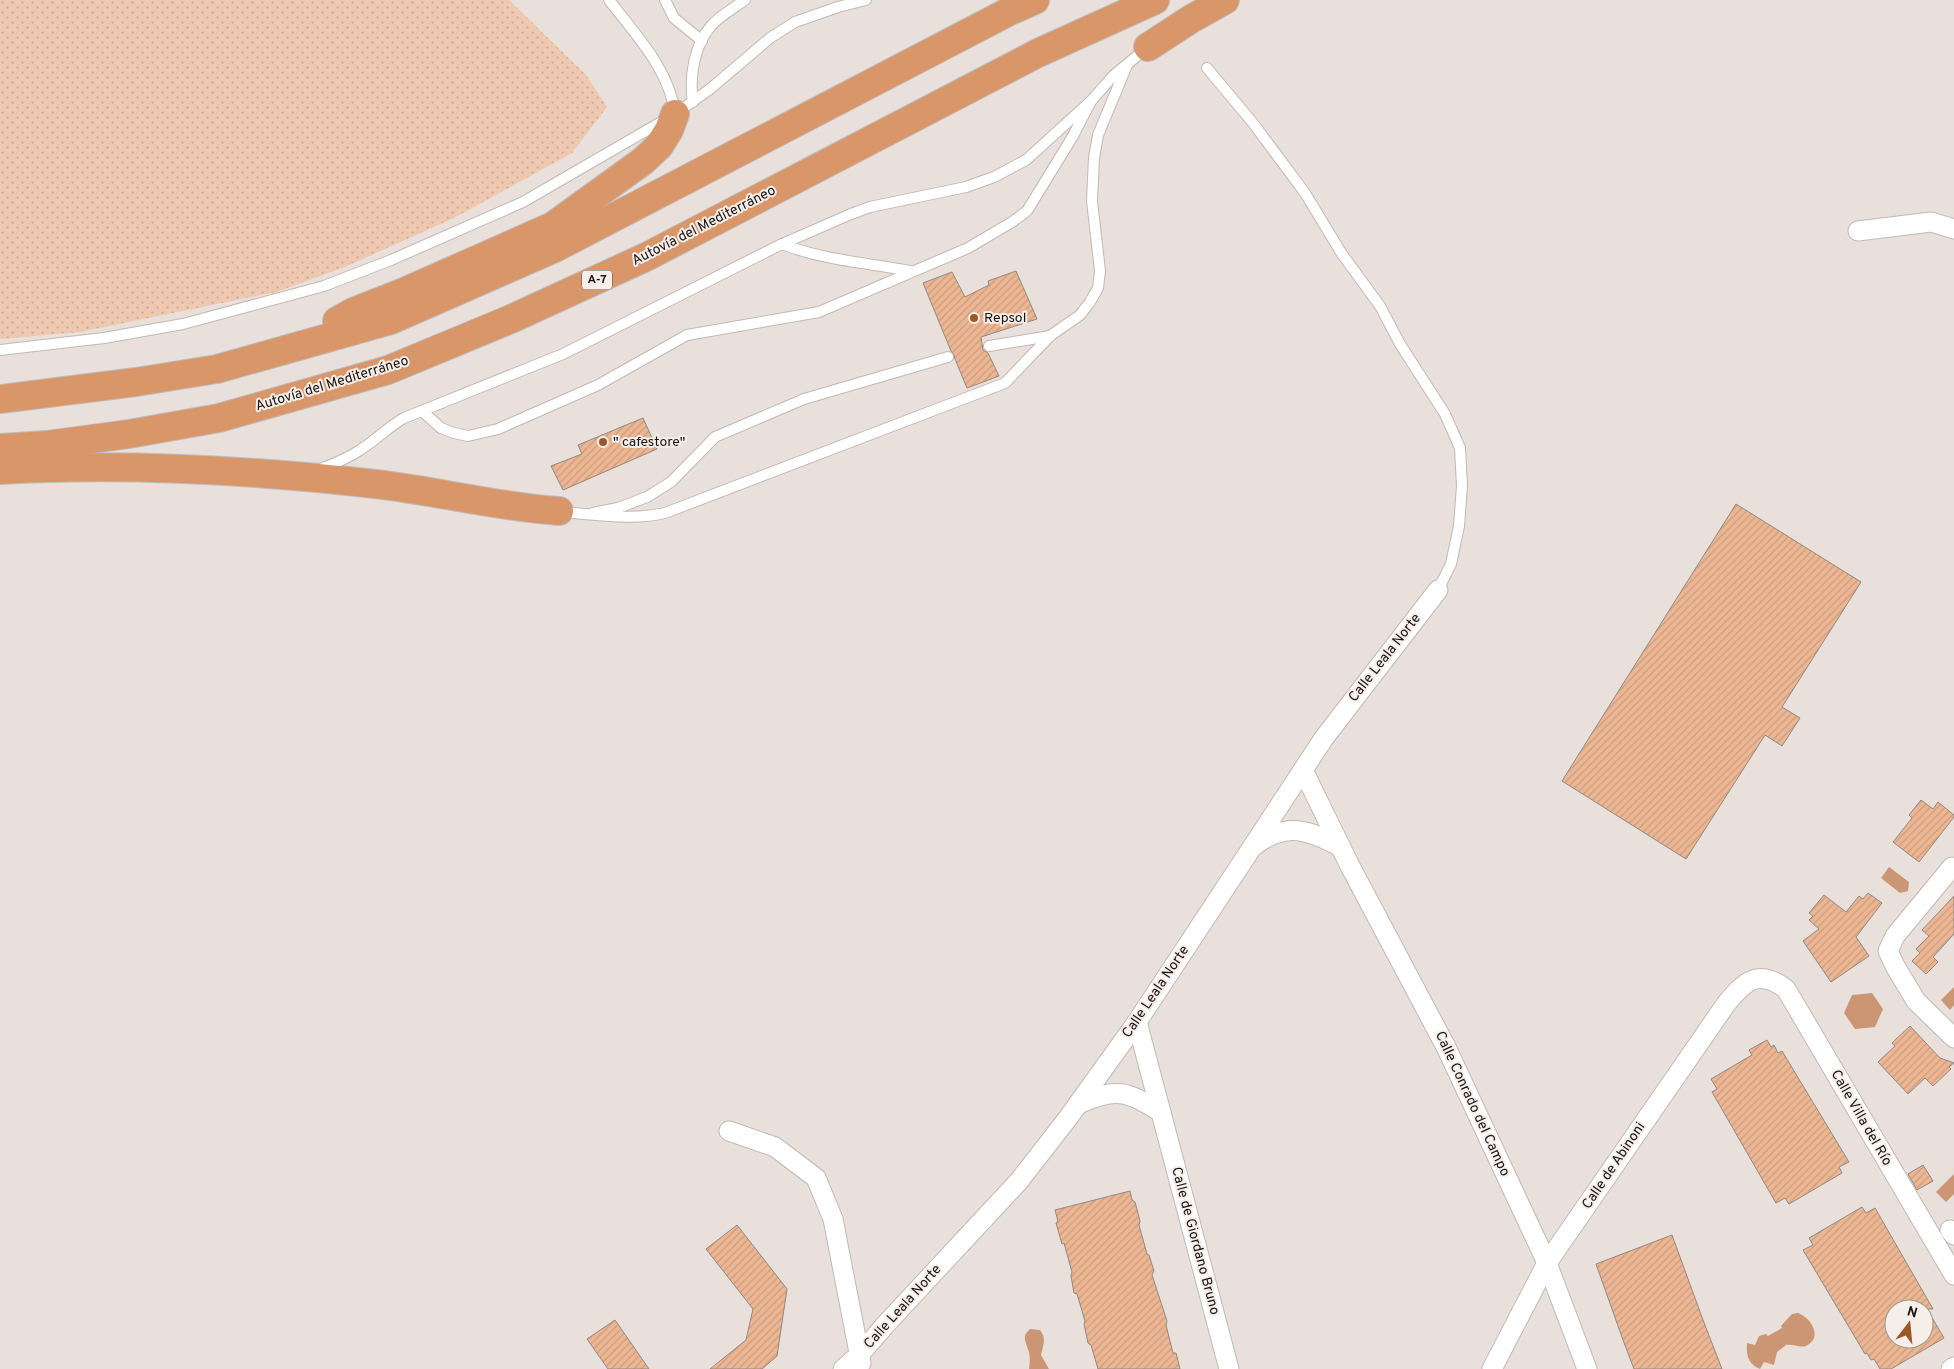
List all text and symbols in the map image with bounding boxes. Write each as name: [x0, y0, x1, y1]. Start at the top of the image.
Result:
street label: Autovía del Mediterráneo: [629, 182, 779, 270]
road number: A-7: [582, 270, 612, 290]
place label: Repsol: [984, 310, 1026, 327]
marker: Repsol: [968, 312, 980, 324]
street label: Autovía del Mediterráneo: [253, 353, 411, 415]
place label: " cafestore": [613, 434, 685, 451]
marker: " cafestore": [597, 436, 609, 448]
street label: Calle Leala Norte: [1345, 610, 1425, 706]
street label: Calle Leala Norte: [1119, 943, 1193, 1041]
street label: Calle Conrado del Campo: [1431, 1029, 1513, 1179]
street label: Calle Villa del Río: [1827, 1067, 1895, 1169]
street label: Calle de Abinoni: [1579, 1119, 1649, 1213]
street label: Calle de Giordano Bruno: [1167, 1165, 1223, 1317]
street label: Calle Leala Norte: [861, 1261, 945, 1353]
north arrow: [1884, 1299, 1934, 1349]
text: N: [1905, 1303, 1919, 1323]

